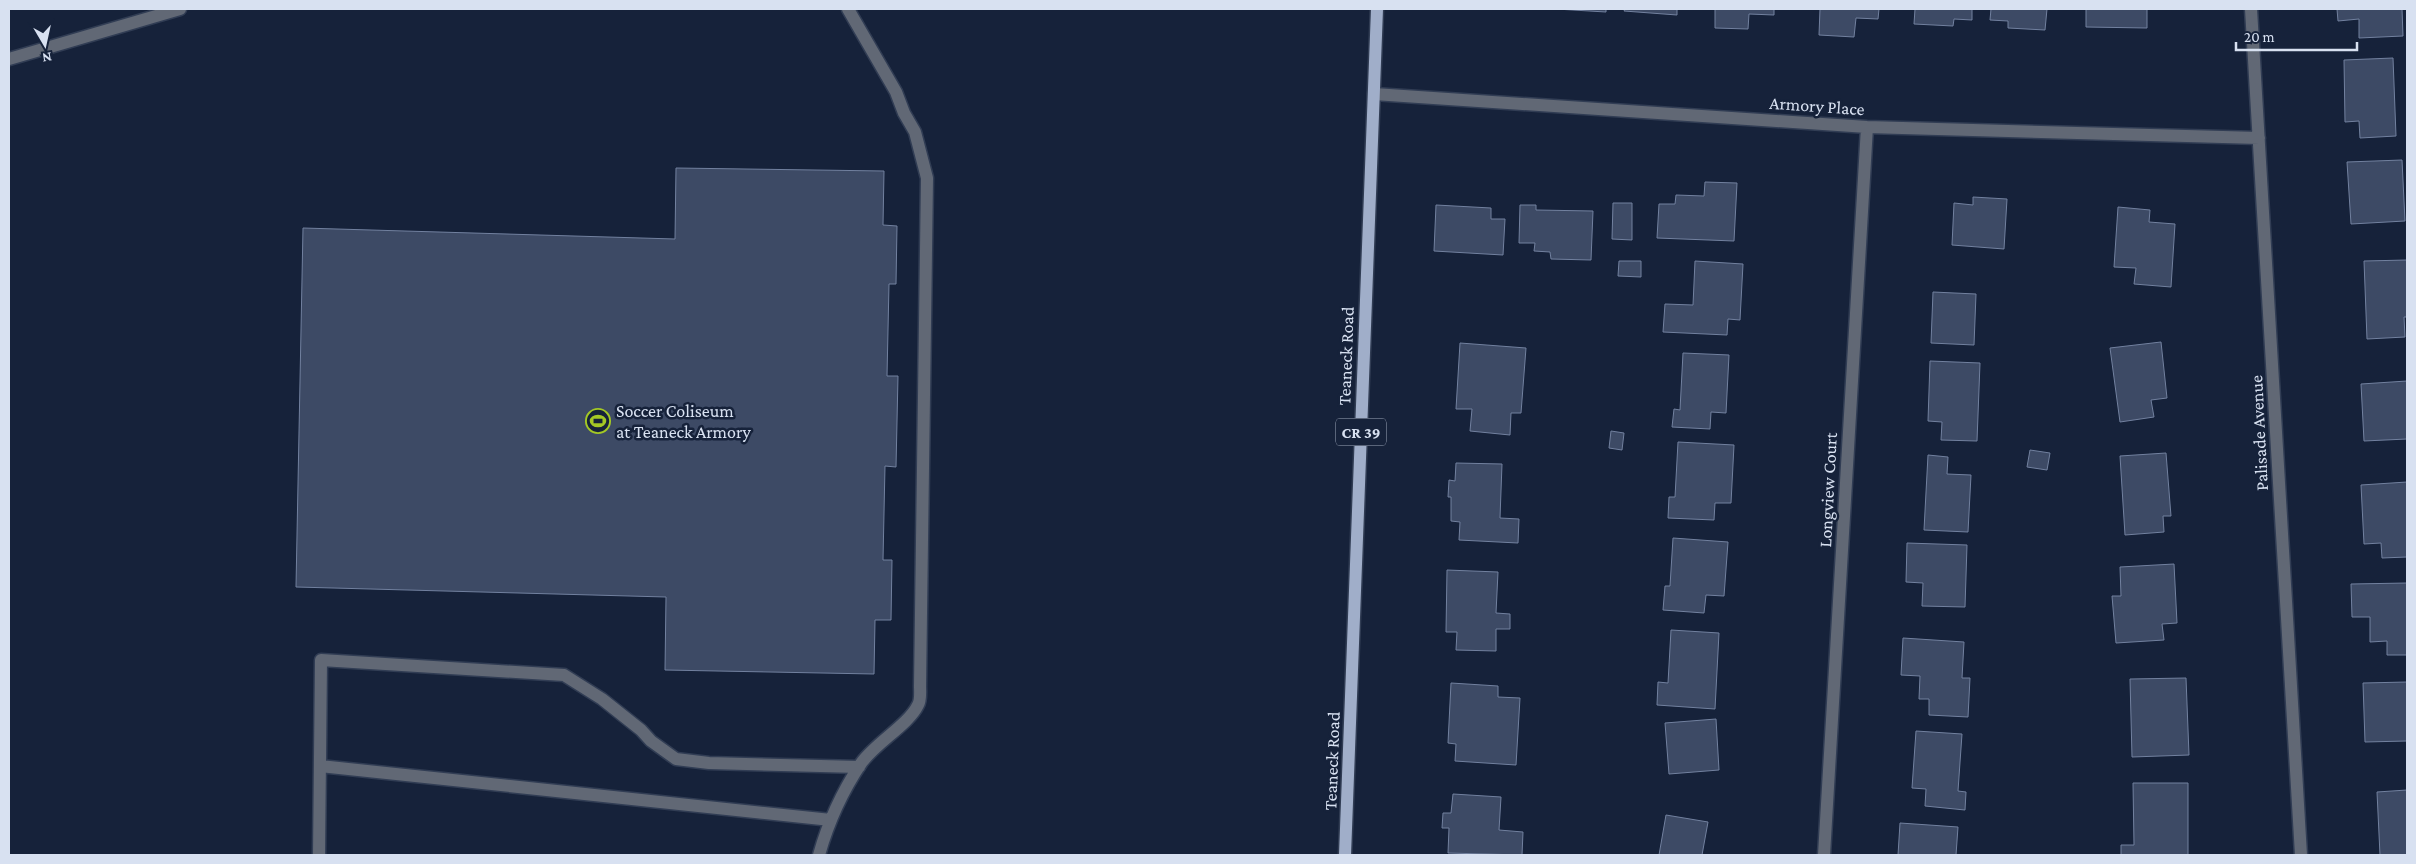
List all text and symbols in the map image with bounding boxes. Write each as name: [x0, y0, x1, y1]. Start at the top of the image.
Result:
north arrow: [20, 20, 70, 70]
scale bar: [2236, 20, 2357, 52]
text: 20 m: [2244, 29, 2275, 45]
text: N: [41, 49, 53, 67]
street label: Armory Place: [1769, 93, 1865, 119]
street label: Teaneck Road: [1334, 306, 1358, 406]
street label: Palisade Avenue: [2246, 375, 2272, 491]
place label: Soccer Coliseum at Teaneck Armory: [616, 401, 751, 442]
sports icon: Soccer Coliseum at Teaneck Armory: [585, 408, 611, 434]
road number: CR 39: [1336, 418, 1386, 446]
street label: Longview Court: [1815, 431, 1841, 548]
street label: Teaneck Road: [1320, 711, 1344, 811]

